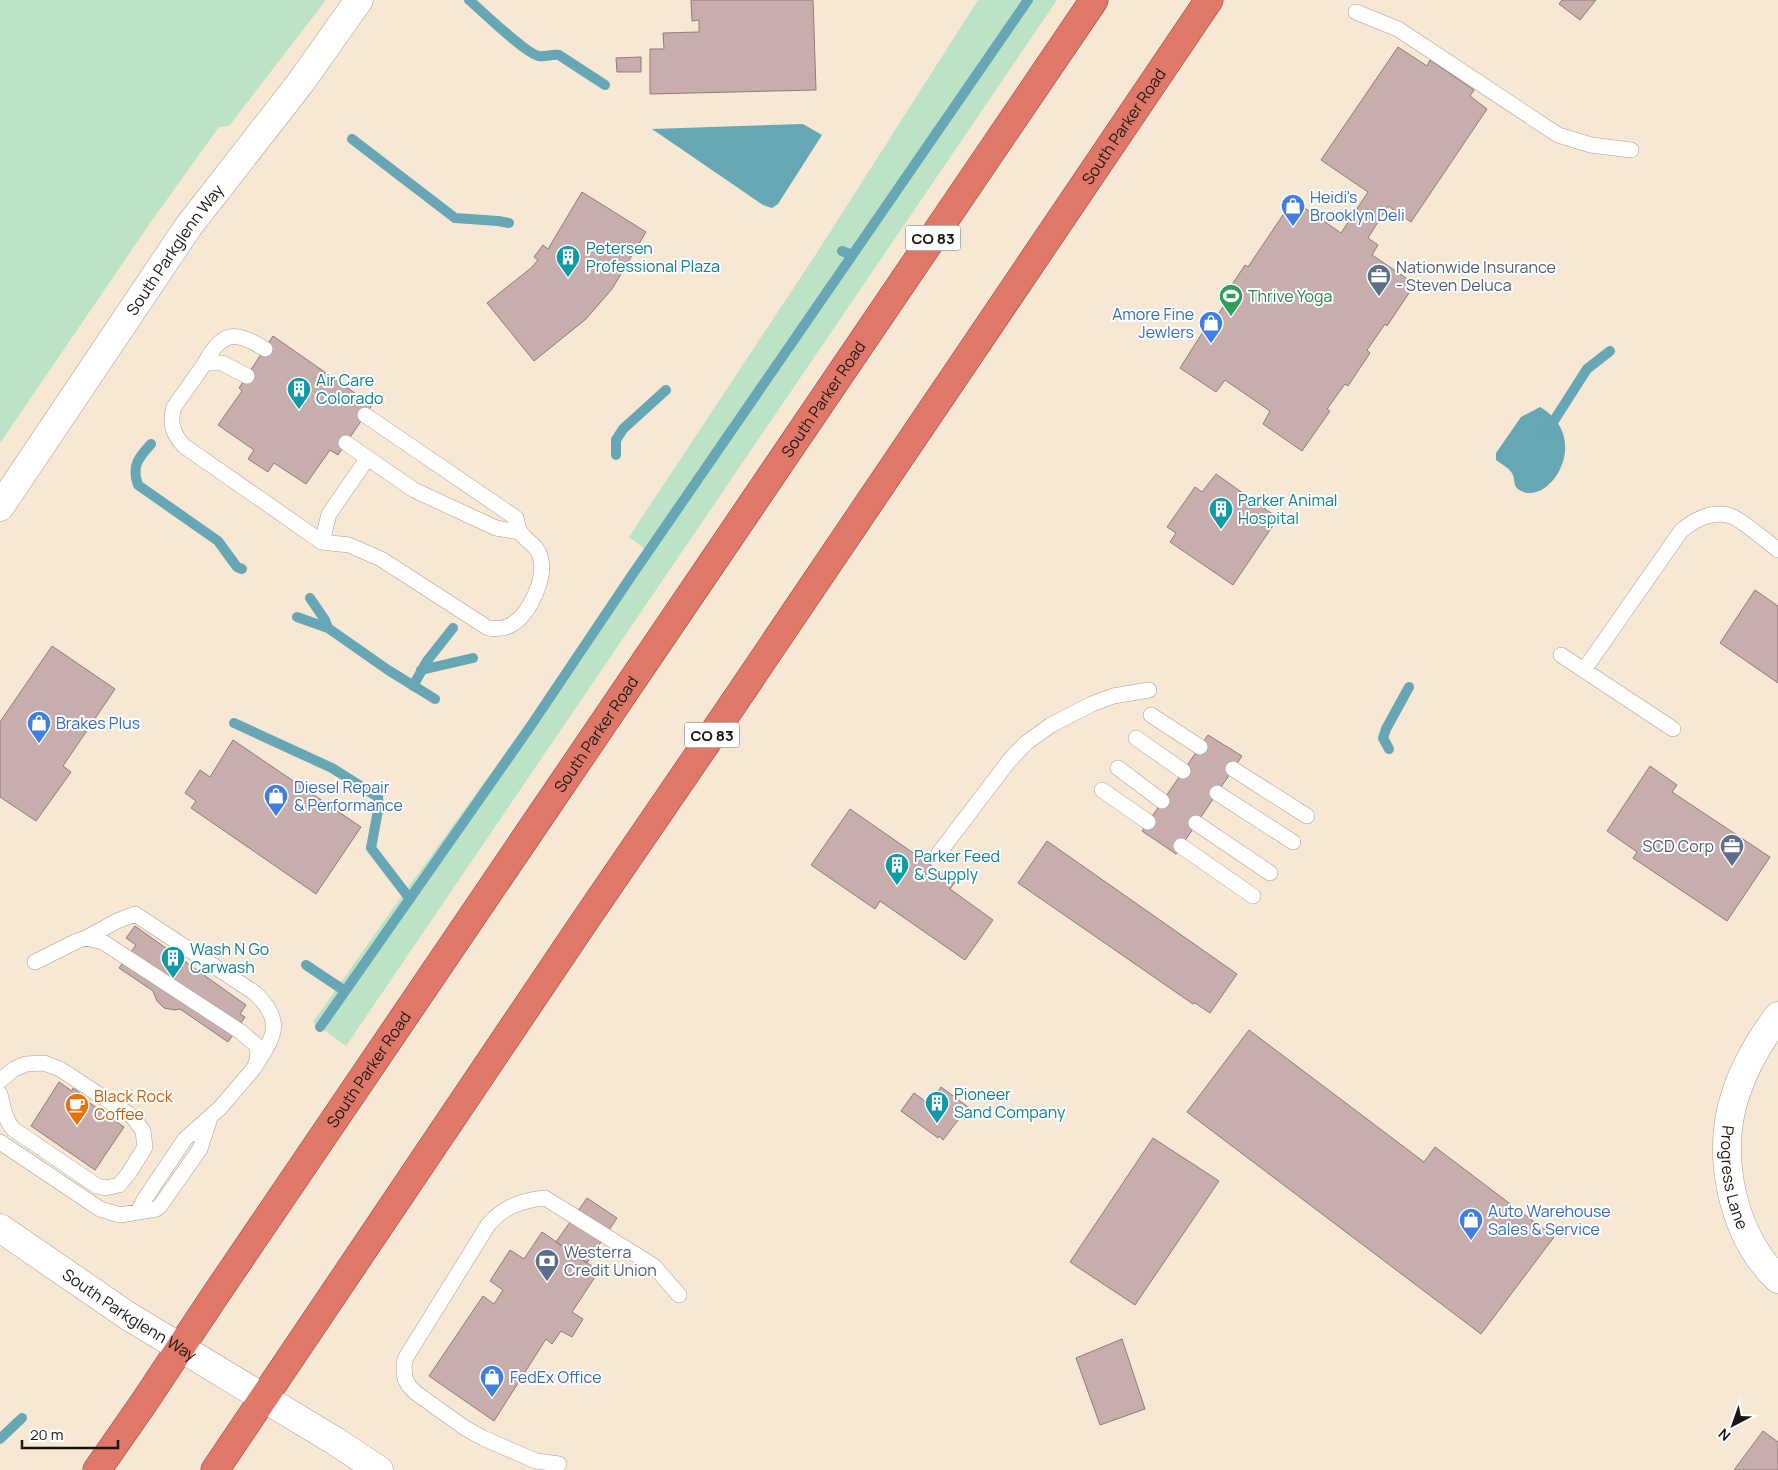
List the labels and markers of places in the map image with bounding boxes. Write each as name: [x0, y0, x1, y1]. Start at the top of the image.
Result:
place label: Heidi's Brooklyn Deli: [1310, 186, 1405, 226]
shop icon: Heidi's Brooklyn Deli: [1280, 193, 1306, 227]
place label: Petersen Professional Plaza: [586, 237, 720, 277]
building icon: Petersen Professional Plaza: [555, 244, 581, 278]
place label: Nationwide Insurance - Steven Deluca: [1396, 256, 1556, 296]
office icon: Nationwide Insurance - Steven Deluca: [1366, 263, 1392, 297]
sports icon: Thrive Yoga: [1218, 283, 1244, 317]
place label: Thrive Yoga: [1248, 285, 1332, 307]
place label: Amore Fine Jewlers: [1112, 303, 1194, 343]
shop icon: Amore Fine Jewlers: [1198, 310, 1224, 344]
place label: Air Care Colorado: [316, 369, 383, 409]
building icon: Air Care Colorado: [286, 376, 312, 410]
place label: Parker Animal Hospital: [1238, 489, 1338, 529]
building icon: Parker Animal Hospital: [1208, 496, 1234, 530]
shop icon: Brakes Plus: [26, 710, 52, 744]
place label: Brakes Plus: [56, 712, 140, 734]
place label: Diesel Repair & Performance: [294, 776, 403, 816]
shop icon: Diesel Repair & Performance: [263, 783, 289, 817]
office icon: SCD Corp: [1719, 833, 1745, 867]
place label: SCD Corp: [1643, 835, 1714, 857]
place label: Parker Feed & Supply: [914, 845, 1000, 885]
building icon: Parker Feed & Supply: [884, 852, 910, 886]
place label: Wash N Go Carwash: [190, 938, 269, 978]
building icon: Wash N Go Carwash: [160, 945, 186, 979]
place label: Pioneer Sand Company: [954, 1083, 1066, 1123]
place label: Black Rock Coffee: [94, 1085, 174, 1125]
building icon: Pioneer Sand Company: [924, 1090, 950, 1124]
cafe icon: Black Rock Coffee: [64, 1092, 90, 1126]
place label: Auto Warehouse Sales & Service: [1488, 1200, 1611, 1240]
shop icon: Auto Warehouse Sales & Service: [1458, 1207, 1484, 1241]
place label: Westerra Credit Union: [564, 1241, 657, 1281]
bank icon: Westerra Credit Union: [534, 1248, 560, 1282]
shop icon: FedEx Office: [479, 1364, 505, 1398]
place label: FedEx Office: [510, 1366, 602, 1388]

